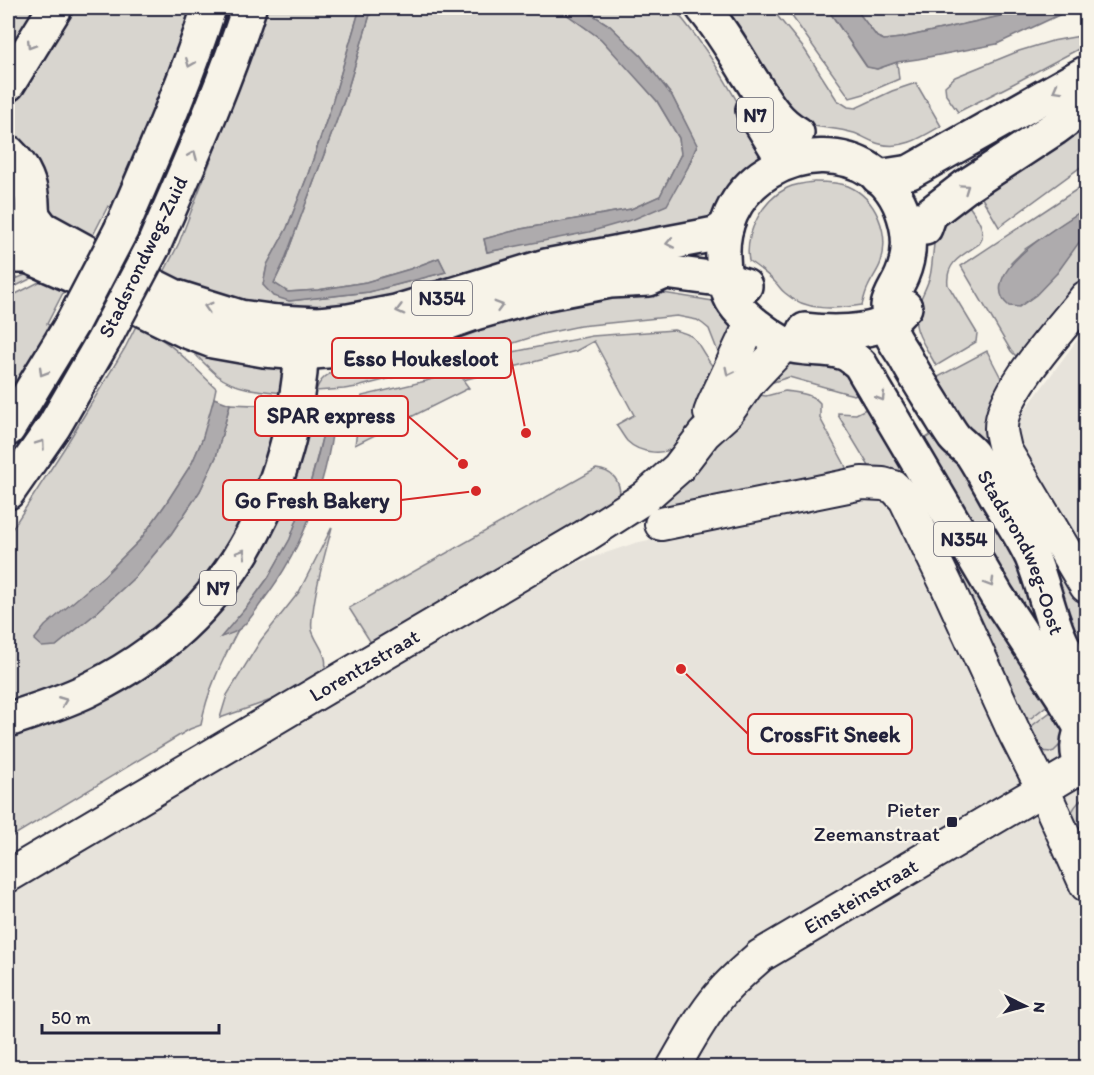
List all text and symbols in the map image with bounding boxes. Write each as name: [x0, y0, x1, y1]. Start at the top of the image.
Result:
one-way arrow: [26, 39, 38, 49]
one-way arrow: [185, 56, 197, 67]
one-way arrow: [1053, 82, 1063, 93]
road number: N7: [737, 98, 773, 132]
one-way arrow: [186, 150, 198, 161]
street label: Stadsrondweg-Zuid: [93, 171, 193, 342]
one-way arrow: [958, 184, 969, 195]
one-way arrow: [665, 236, 675, 249]
road number: N354: [412, 281, 472, 315]
one-way arrow: [493, 301, 504, 313]
one-way arrow: [203, 302, 214, 314]
one-way arrow: [395, 303, 405, 316]
callout: Esso Houkesloot: [332, 338, 511, 378]
text: Esso Houkesloot: [343, 345, 499, 372]
one-way arrow: [39, 366, 50, 376]
one-way arrow: [725, 366, 736, 377]
one-way arrow: [873, 391, 885, 401]
callout: SPAR express: [255, 396, 408, 436]
text: SPAR express: [267, 402, 395, 429]
one-way arrow: [34, 440, 45, 451]
street label: Stadsrondweg-Oost: [972, 465, 1070, 638]
callout: Go Fresh Bakery: [223, 480, 401, 520]
text: Go Fresh Bakery: [235, 487, 390, 514]
road number: N354: [934, 522, 994, 556]
one-way arrow: [235, 549, 247, 559]
road number: N7: [200, 571, 236, 605]
one-way arrow: [983, 577, 994, 587]
street label: Lorentzstraat: [305, 623, 424, 707]
one-way arrow: [56, 696, 67, 708]
callout: CrossFit Sneek: [748, 714, 912, 754]
text: CrossFit Sneek: [760, 721, 901, 748]
place label: Pieter Zeemanstraat: [814, 797, 940, 846]
marker: Pieter Zeemanstraat: [945, 815, 959, 829]
street label: Einsteinstraat: [799, 853, 922, 939]
north arrow: [995, 976, 1055, 1036]
scale bar: [42, 997, 219, 1035]
text: N: [1030, 1001, 1049, 1013]
text: 50 m: [51, 1007, 91, 1029]

